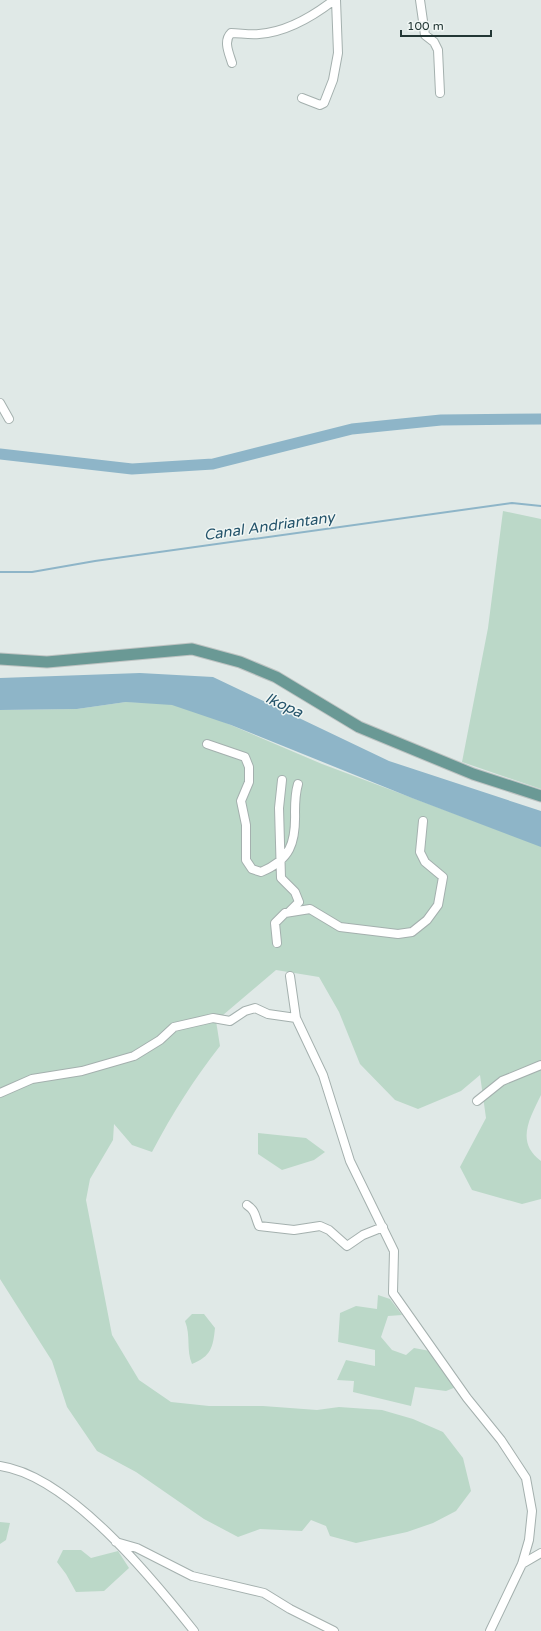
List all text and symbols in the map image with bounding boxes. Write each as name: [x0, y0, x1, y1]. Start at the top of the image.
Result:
scale bar: [401, 12, 491, 38]
text: 100 m: [407, 19, 444, 33]
water label: Canal Andriantany: [202, 508, 337, 544]
water label: Ikopa: [262, 689, 306, 722]

